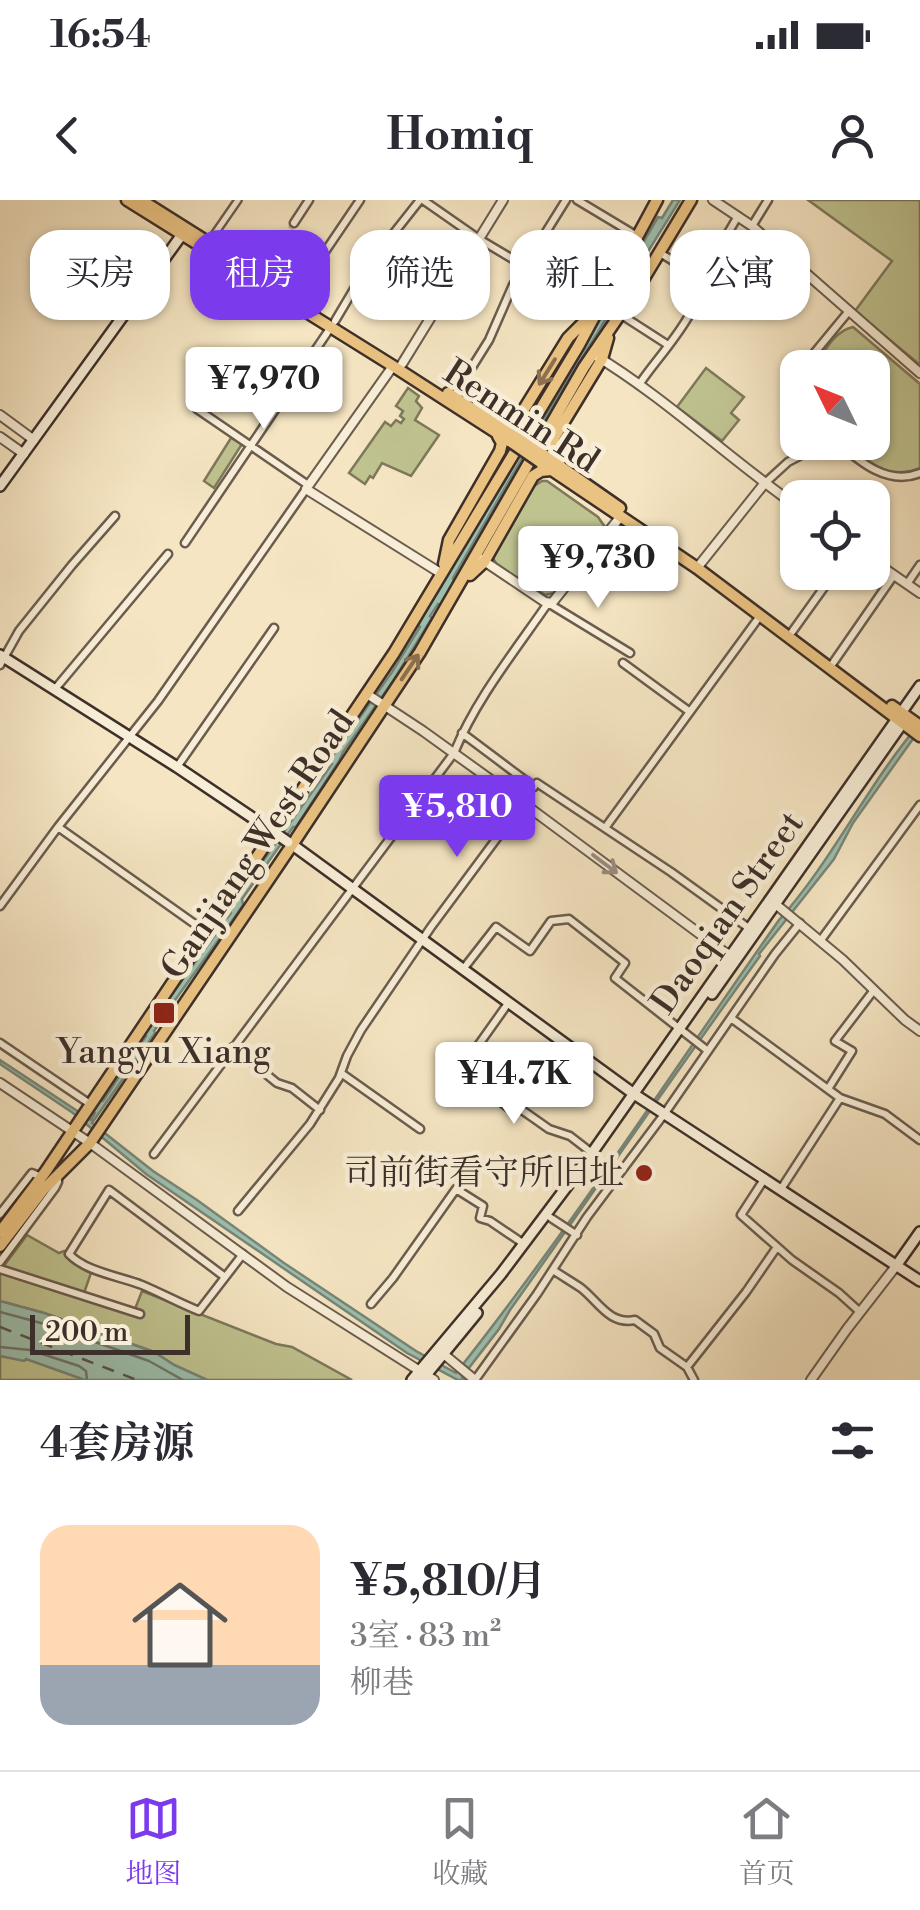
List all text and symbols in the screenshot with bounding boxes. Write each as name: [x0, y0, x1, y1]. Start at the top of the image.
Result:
text: 16:54: [50, 12, 151, 59]
text: Homiq: [387, 107, 533, 164]
icon: back: [40, 108, 95, 163]
icon: person: [825, 108, 880, 163]
chip: 买房: [30, 230, 170, 320]
chip: 租房: [190, 230, 330, 320]
chip: 筛选: [350, 230, 490, 320]
chip: 新上: [510, 230, 650, 320]
chip: 公寓: [670, 230, 810, 320]
pin: ¥7,970: [183, 347, 345, 432]
north arrow: [780, 350, 890, 460]
map controls: [780, 350, 890, 590]
street label: Renmin Rd: [435, 351, 607, 483]
one-way arrow: [537, 357, 558, 385]
text: ¥7,970: [208, 359, 321, 399]
button: locate: [780, 480, 890, 590]
pin: ¥9,730: [517, 526, 679, 611]
text: ¥9,730: [540, 538, 656, 578]
one-way arrow: [399, 654, 420, 682]
street label: Ganjiang West Road: [152, 702, 364, 988]
pin: ¥5,810: [376, 775, 538, 860]
text: ¥5,810: [401, 787, 513, 827]
street label: Daoqian Street: [642, 804, 814, 1022]
one-way arrow: [591, 854, 618, 875]
marker: Yangyu Xiang: [151, 1000, 177, 1026]
place label: Yangyu Xiang: [55, 1031, 271, 1074]
pin: ¥14.7K: [433, 1042, 595, 1127]
text: ¥14.7K: [457, 1054, 571, 1094]
place label: 司前街看守所旧址: [344, 1152, 624, 1195]
marker: 司前街看守所旧址: [633, 1162, 655, 1184]
scale bar: [30, 1310, 190, 1354]
text: 200 m: [45, 1315, 128, 1350]
icon: filters: [825, 1413, 880, 1468]
text: 4套房源: [40, 1418, 194, 1471]
text: ¥5,810/月: [350, 1556, 547, 1609]
icon: home: [120, 1565, 240, 1685]
text: 3室 · 83 m²: [350, 1616, 501, 1656]
text: 柳巷: [350, 1663, 414, 1703]
tab: 地图: [125, 1791, 181, 1892]
tab: 收藏: [432, 1791, 488, 1892]
tab: 首页: [739, 1791, 795, 1892]

